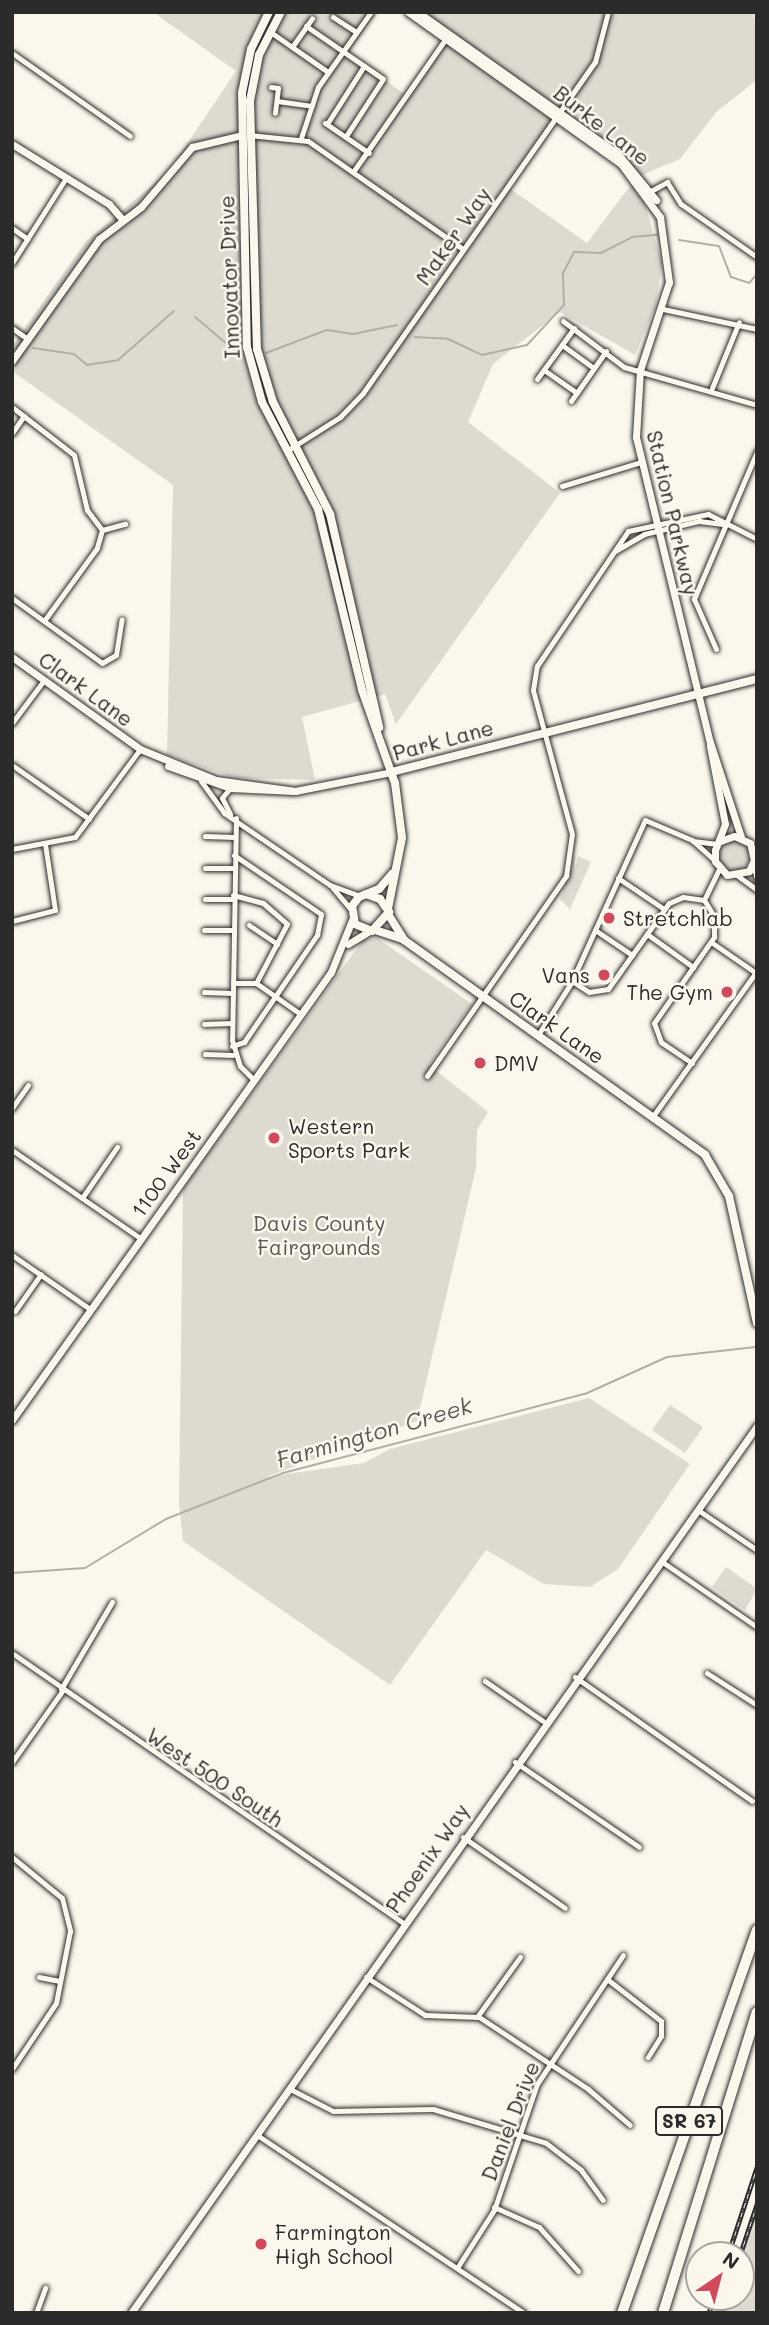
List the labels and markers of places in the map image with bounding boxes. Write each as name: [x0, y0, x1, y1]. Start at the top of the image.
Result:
place label: Stretchlab: [623, 905, 733, 931]
marker: Stretchlab: [601, 910, 617, 926]
place label: Vans: [542, 962, 590, 988]
marker: Vans: [596, 967, 612, 983]
place label: The Gym: [626, 979, 713, 1005]
marker: The Gym: [719, 984, 735, 1000]
place label: DMV: [494, 1050, 539, 1076]
marker: DMV: [472, 1055, 488, 1071]
place label: Western Sports Park: [288, 1113, 410, 1163]
marker: Western Sports Park: [266, 1130, 282, 1146]
place label: Farmington High School: [275, 2219, 393, 2269]
marker: Farmington High School: [253, 2236, 269, 2252]

